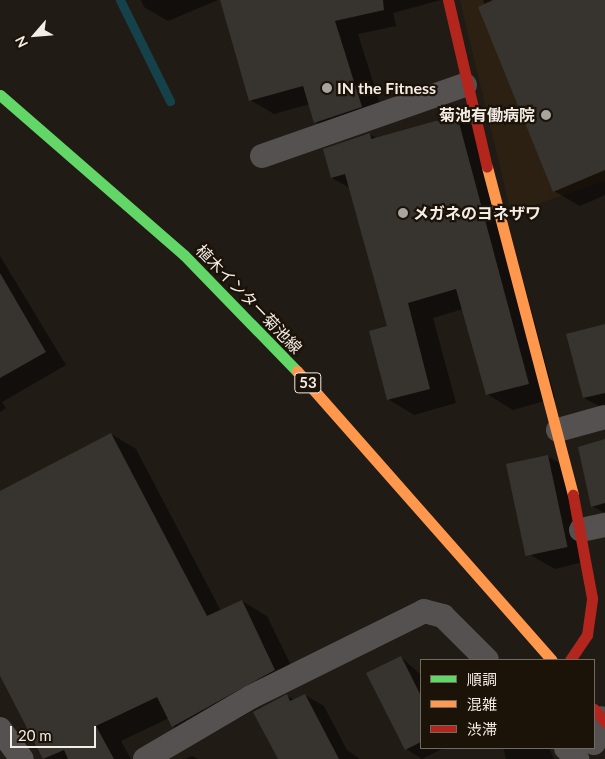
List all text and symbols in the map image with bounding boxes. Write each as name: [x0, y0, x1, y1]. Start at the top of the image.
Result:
north arrow: [10, 10, 60, 60]
text: N: [11, 33, 31, 51]
place label: IN the Fitness: [337, 78, 436, 98]
marker: IN the Fitness: [321, 82, 333, 94]
place label: 菊池有働病院: [439, 105, 535, 125]
marker: 菊池有働病院: [539, 108, 553, 122]
place label: メガネのヨネザワ: [413, 203, 541, 223]
marker: メガネのヨネザワ: [397, 207, 409, 219]
street label: 植木インター菊池線: [192, 241, 306, 357]
road number: 53: [294, 370, 322, 396]
legend: [420, 659, 595, 749]
text: 順調: [467, 670, 497, 688]
text: 混雑: [467, 695, 497, 713]
scale bar: [12, 716, 99, 748]
text: 渋滞: [467, 720, 497, 738]
text: 20 m: [18, 726, 52, 744]

